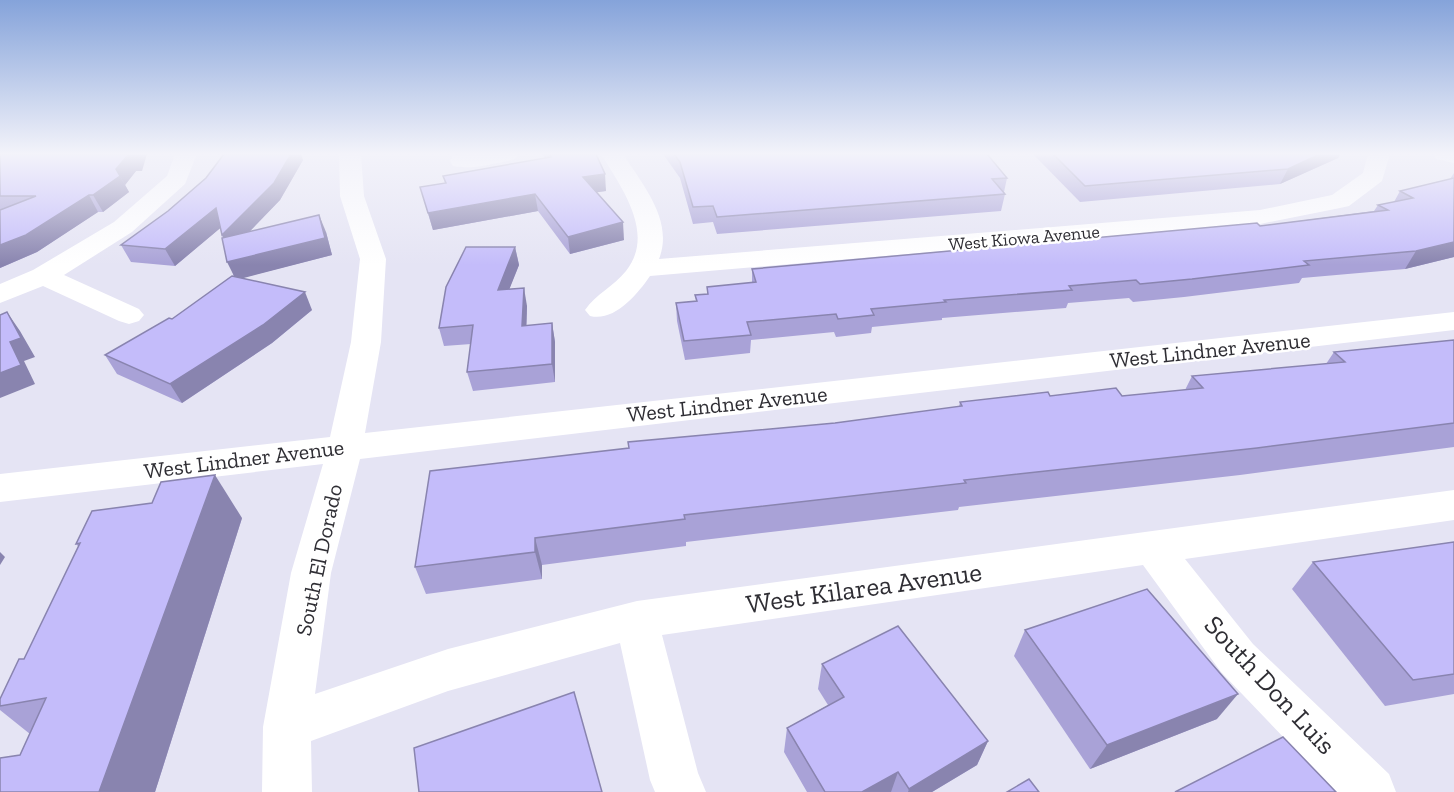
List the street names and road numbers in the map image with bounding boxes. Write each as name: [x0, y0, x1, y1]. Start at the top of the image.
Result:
street label: West Kiowa Avenue: [947, 220, 1101, 256]
street label: West Lindner Avenue: [1108, 326, 1312, 374]
street label: West Lindner Avenue: [625, 380, 829, 428]
street label: West Lindner Avenue: [142, 433, 346, 485]
street label: South El Dorado: [290, 482, 348, 638]
street label: West Kilarea Avenue: [744, 556, 984, 620]
street label: South Don Luis: [1198, 609, 1342, 761]

